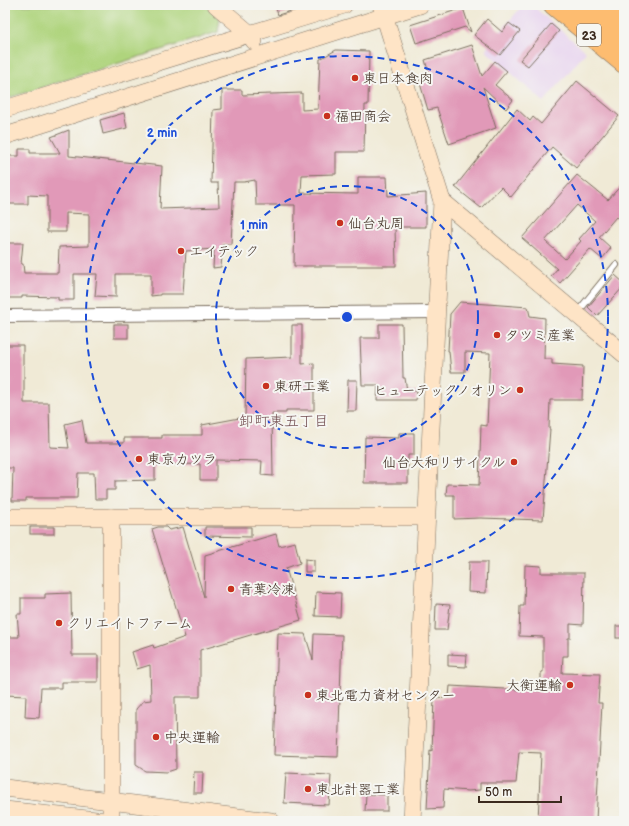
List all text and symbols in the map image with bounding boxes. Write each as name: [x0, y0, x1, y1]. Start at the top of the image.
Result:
road number: 23: [577, 24, 601, 46]
place label: 東日本食肉: [363, 70, 433, 87]
marker: 東日本食肉: [350, 73, 360, 83]
place label: 福田商会: [335, 108, 391, 125]
marker: 福田商会: [322, 111, 332, 121]
text: 2 min: [147, 126, 177, 141]
place label: 仙台丸周: [348, 215, 404, 232]
text: 1 min: [240, 218, 268, 233]
marker: 仙台丸周: [335, 218, 345, 228]
place label: エイテック: [189, 243, 259, 260]
marker: エイテック: [176, 246, 186, 256]
centre of rings: [340, 310, 354, 324]
place label: タツミ産業: [505, 327, 575, 344]
marker: タツミ産業: [492, 330, 502, 340]
place label: 東研工業: [274, 378, 330, 395]
marker: 東研工業: [261, 381, 271, 391]
place label: ヒューテックノオリン: [373, 382, 512, 399]
marker: ヒューテックノオリン: [515, 385, 525, 395]
district label: 卸町東五丁目: [239, 412, 329, 431]
place label: 東京カツラ: [147, 451, 217, 468]
marker: 東京カツラ: [134, 454, 144, 464]
place label: 仙台大和リサイクル: [382, 454, 506, 471]
marker: 仙台大和リサイクル: [509, 457, 519, 467]
place label: 青葉冷凍: [239, 581, 295, 598]
marker: 青葉冷凍: [226, 584, 236, 594]
place label: クリエイトファーム: [67, 615, 192, 632]
marker: クリエイトファーム: [54, 618, 64, 628]
place label: 大衡運輸: [506, 677, 562, 694]
marker: 大衡運輸: [565, 680, 575, 690]
place label: 東北電力資材センター: [316, 687, 455, 704]
marker: 東北電力資材センター: [303, 690, 313, 700]
place label: 中央運輸: [164, 729, 220, 746]
marker: 中央運輸: [151, 732, 161, 742]
scale bar: [479, 778, 561, 804]
place label: 東北計器工業: [316, 781, 400, 798]
marker: 東北計器工業: [303, 784, 313, 794]
text: 50 m: [485, 785, 512, 800]

